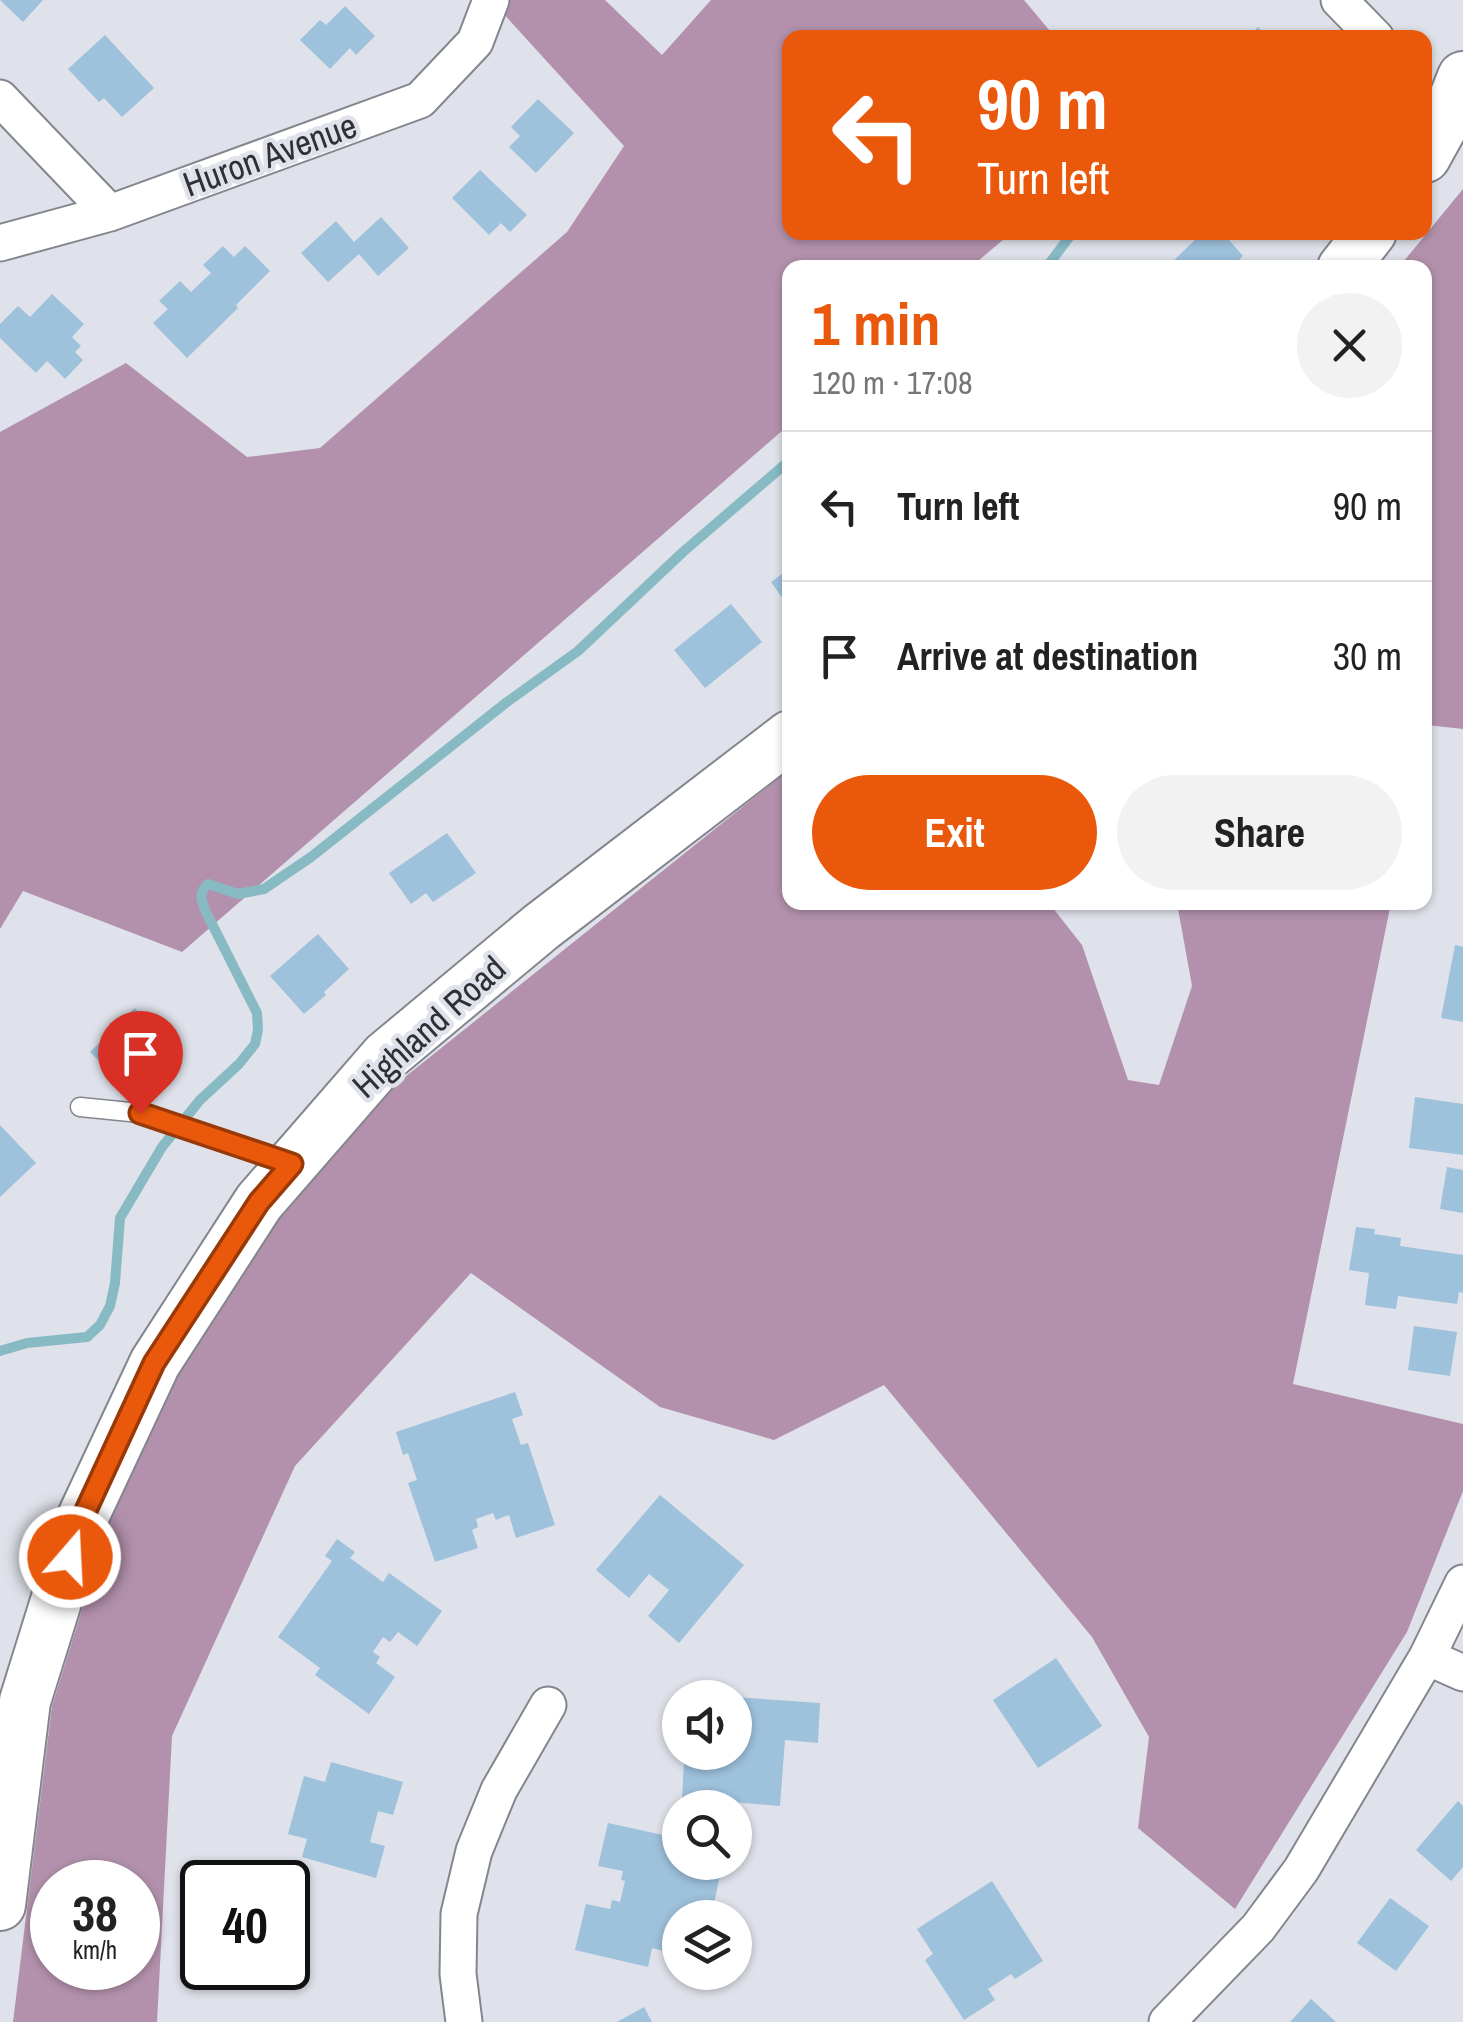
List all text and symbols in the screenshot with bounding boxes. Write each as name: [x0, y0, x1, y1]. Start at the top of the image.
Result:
text: 90 m: [977, 57, 1108, 151]
icon: left: [812, 70, 942, 200]
street label: Huron Avenue: [177, 101, 363, 208]
text: Turn left: [977, 147, 1109, 208]
text: 1 min: [812, 283, 941, 364]
button: close: [1297, 293, 1402, 398]
text: 120 m · 17:08: [812, 361, 972, 404]
icon: left: [812, 479, 867, 534]
text: Turn left: [897, 481, 1019, 532]
text: 90 m: [1333, 481, 1402, 532]
icon: arrive: [812, 629, 867, 684]
text: Arrive at destination: [897, 631, 1198, 682]
text: 30 m: [1333, 631, 1402, 682]
button: Exit: [812, 775, 1097, 890]
button: Share: [1117, 775, 1402, 890]
street label: Highland Road: [342, 945, 516, 1108]
pin: [98, 1011, 183, 1114]
icon: arrive: [113, 1026, 168, 1081]
position arrow: [18, 1505, 122, 1609]
map controls: [662, 1680, 752, 1990]
button: sound: [662, 1680, 752, 1770]
button: search: [662, 1790, 752, 1880]
speed limit sign: 40: [180, 1860, 310, 1990]
text: 38: [72, 1879, 118, 1947]
button: layers: [662, 1900, 752, 1990]
text: km/h: [73, 1933, 117, 1967]

